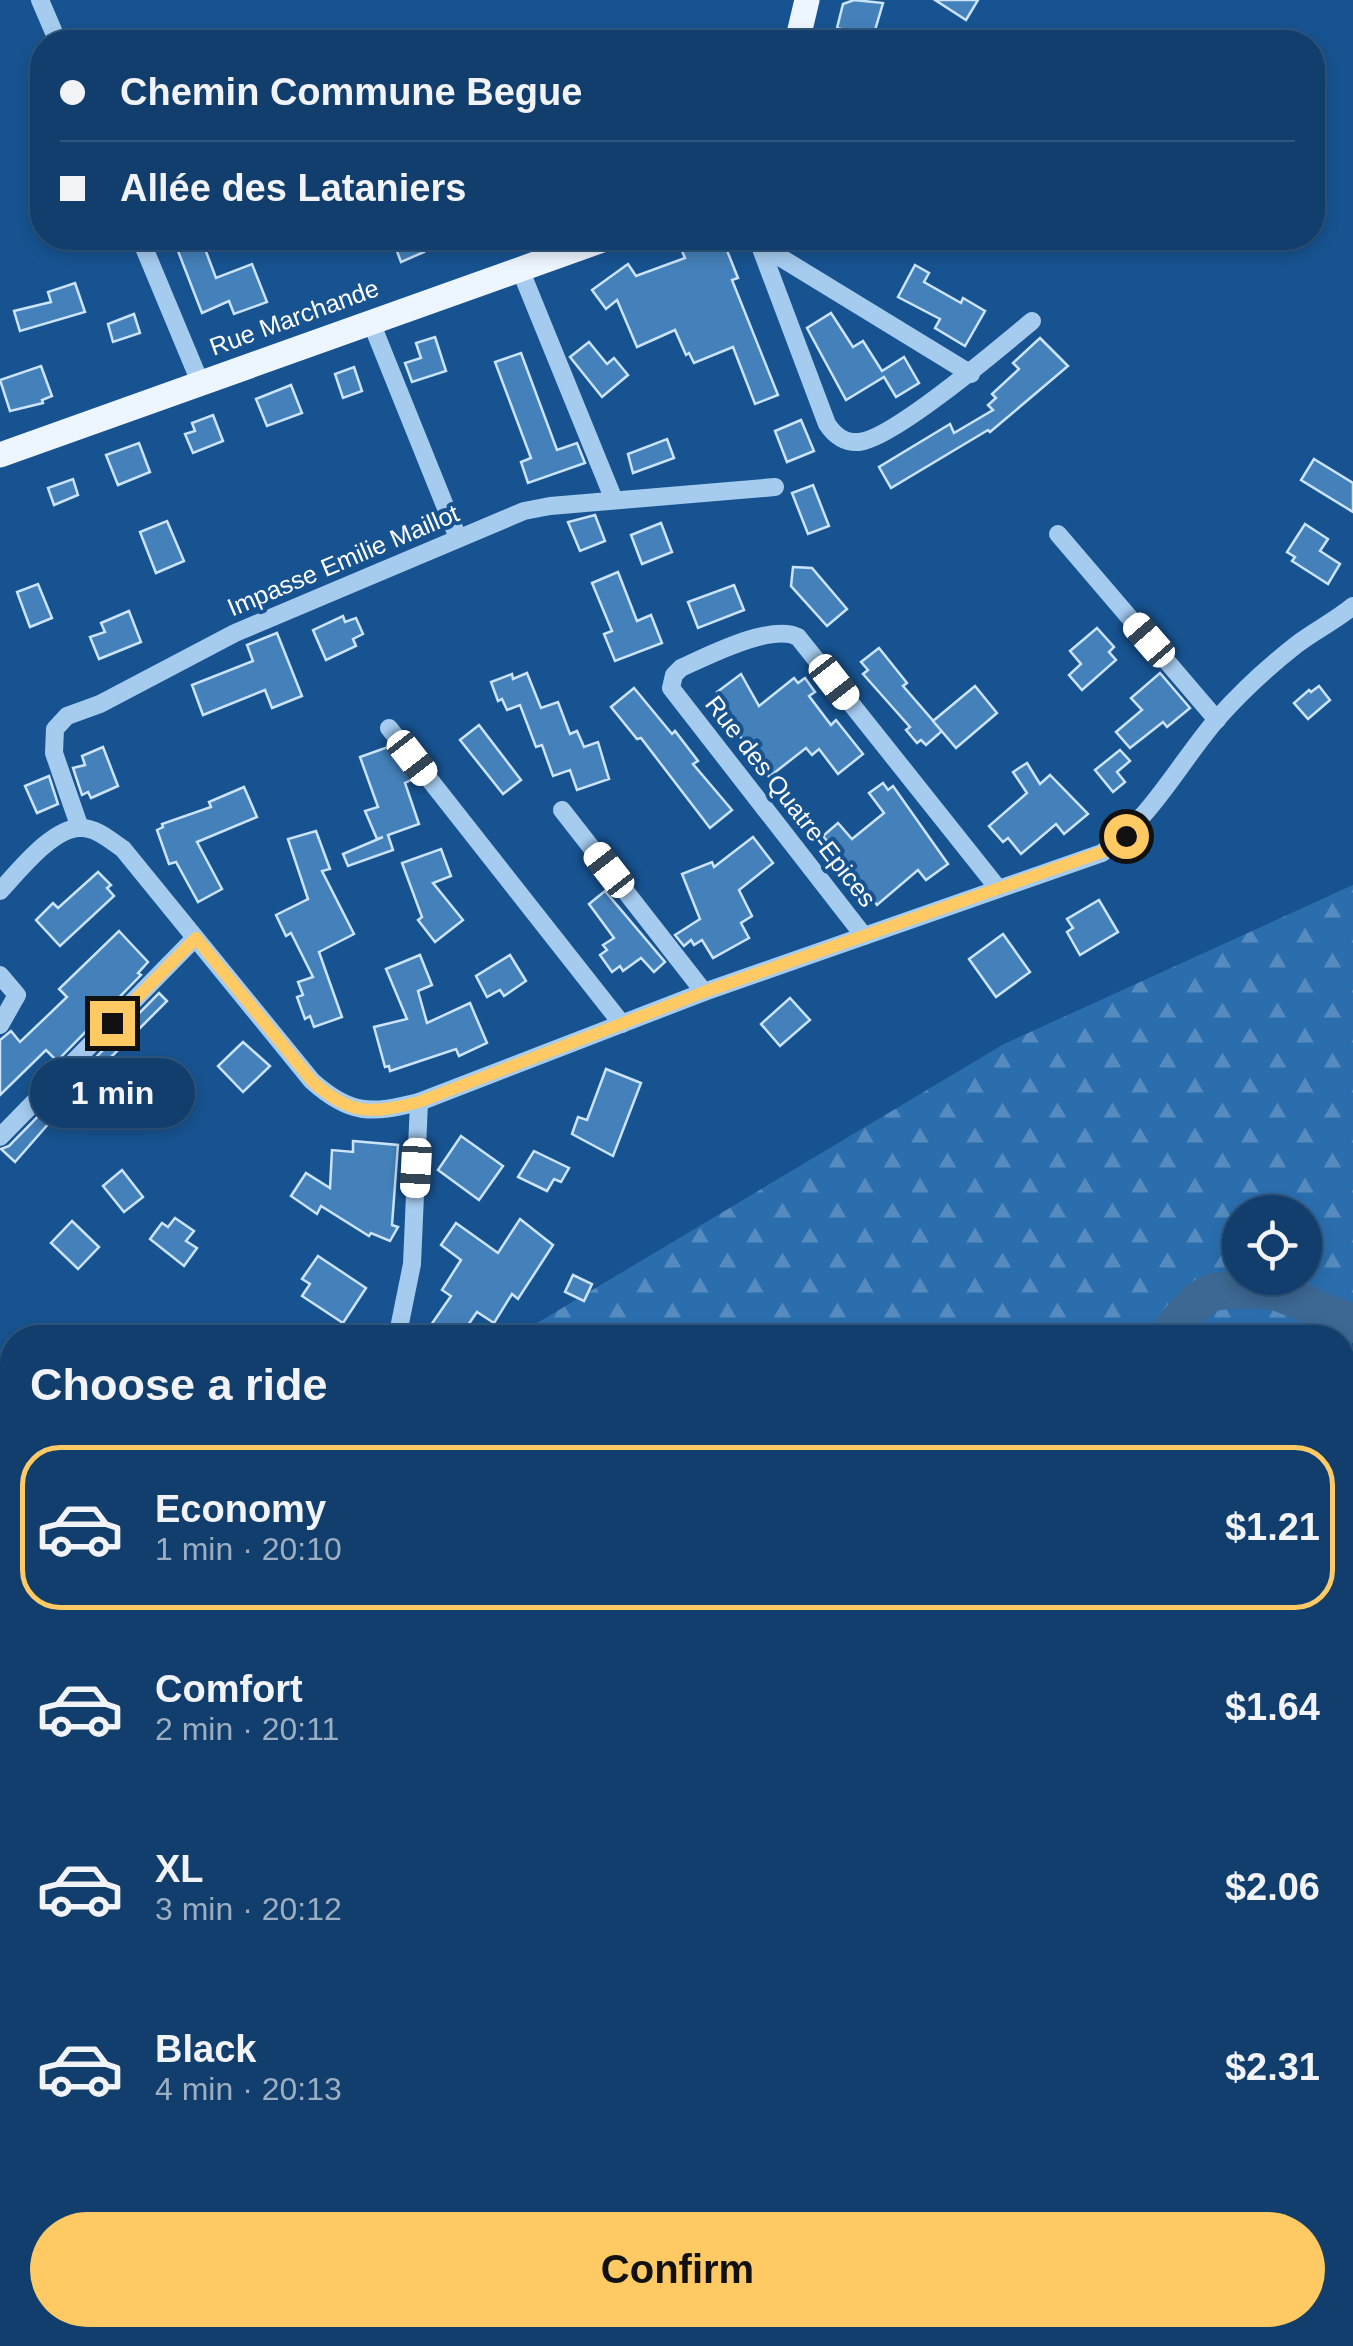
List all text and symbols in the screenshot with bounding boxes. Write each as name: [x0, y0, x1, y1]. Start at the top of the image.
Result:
text: Chemin Commune Begue: [120, 71, 582, 113]
text: Allée des Lataniers: [120, 167, 466, 209]
street label: Rue Marchande: [206, 273, 382, 361]
street label: Impasse Emilie Maillot: [223, 499, 463, 621]
car: [1118, 608, 1180, 672]
car: [804, 649, 864, 715]
street label: Rue des Quatre-Epices: [700, 690, 882, 912]
car: [382, 725, 442, 791]
route start: [1104, 814, 1149, 859]
car: [579, 837, 639, 903]
route end: [90, 1001, 135, 1046]
callout: 1 min: [29, 1058, 194, 1128]
text: 1 min: [71, 1075, 154, 1111]
car: [399, 1137, 433, 1199]
map controls: [1222, 1195, 1322, 1295]
button: locate: [1222, 1195, 1322, 1295]
text: Choose a ride: [30, 1359, 328, 1410]
icon: car: [35, 1483, 125, 1573]
text: Economy: [155, 1488, 326, 1530]
text: $1.21: [1225, 1506, 1320, 1548]
text: 1 min · 20:10: [155, 1531, 342, 1567]
icon: car: [35, 1663, 125, 1753]
text: Comfort: [155, 1668, 303, 1710]
text: $1.64: [1225, 1686, 1320, 1728]
text: 2 min · 20:11: [155, 1711, 339, 1747]
icon: car: [35, 1843, 125, 1933]
text: XL: [155, 1848, 204, 1890]
text: $2.06: [1225, 1866, 1320, 1908]
text: 3 min · 20:12: [155, 1891, 342, 1927]
icon: car: [35, 2023, 125, 2113]
text: Black: [155, 2028, 256, 2070]
text: $2.31: [1225, 2046, 1320, 2088]
text: 4 min · 20:13: [155, 2071, 342, 2107]
button: Confirm: [30, 2212, 1325, 2327]

